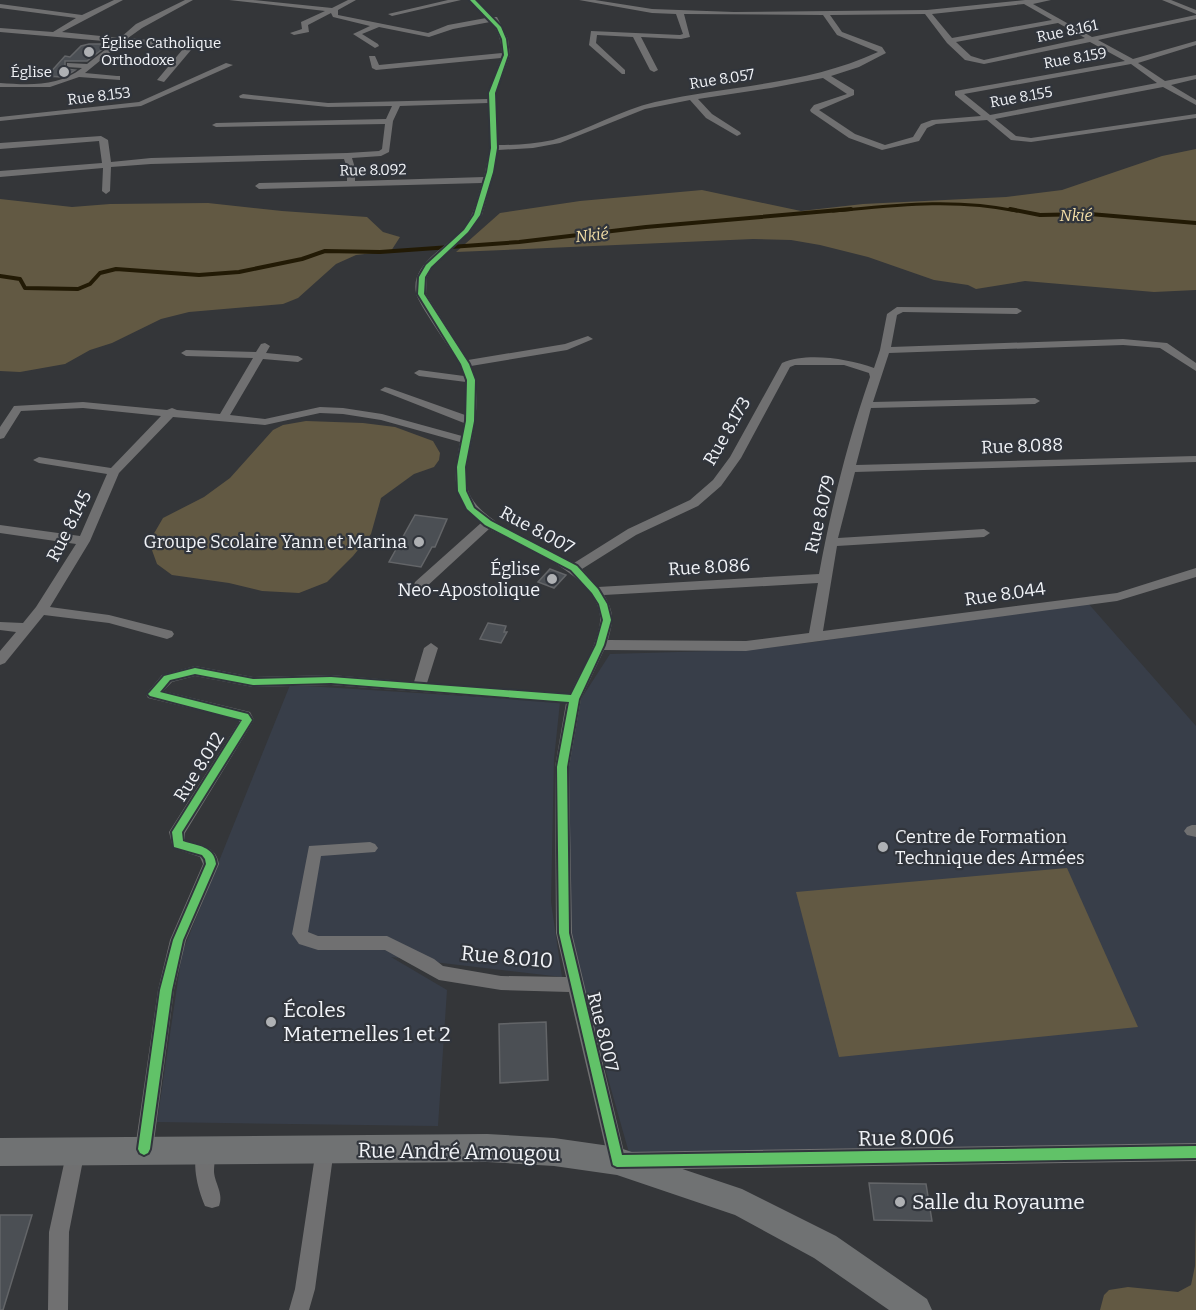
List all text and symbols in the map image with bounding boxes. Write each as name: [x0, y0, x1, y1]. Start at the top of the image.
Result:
street label: Rue 8.161: [1035, 16, 1099, 46]
place label: Église Catholique Orthodoxe: [101, 34, 221, 69]
street label: Rue 8.159: [1042, 44, 1108, 72]
marker: Église Catholique Orthodoxe: [82, 45, 96, 59]
place label: Église: [11, 63, 52, 81]
marker: Église: [57, 65, 71, 79]
street label: Rue 8.057: [688, 65, 756, 93]
street label: Rue 8.153: [66, 83, 132, 109]
street label: Rue 8.155: [988, 83, 1054, 111]
street label: Rue 8.092: [339, 160, 407, 180]
water label: Nkié: [1059, 206, 1093, 225]
water label: Nkié: [575, 224, 609, 246]
street label: Rue 8.173: [699, 393, 755, 469]
street label: Rue 8.088: [981, 434, 1063, 458]
street label: Rue 8.079: [800, 473, 840, 555]
street label: Rue 8.145: [42, 487, 96, 565]
street label: Rue 8.007: [496, 501, 578, 559]
place label: Groupe Scolaire Yann et Marina: [144, 531, 407, 553]
marker: Groupe Scolaire Yann et Marina: [412, 535, 426, 549]
street label: Rue 8.086: [668, 554, 750, 580]
place label: Église Neo-Apostolique: [397, 557, 540, 601]
marker: Église Neo-Apostolique: [545, 572, 559, 586]
street label: Rue 8.044: [963, 577, 1047, 611]
street label: Rue 8.012: [169, 728, 229, 806]
place label: Centre de Formation Technique des Armées: [895, 826, 1085, 869]
marker: Centre de Formation Technique des Armées: [876, 840, 890, 854]
street label: Rue 8.010: [460, 940, 554, 974]
street label: Rue 8.007: [583, 990, 623, 1074]
place label: Écoles Maternelles 1 et 2: [283, 997, 451, 1047]
marker: Écoles Maternelles 1 et 2: [264, 1015, 278, 1029]
street label: Rue 8.006: [858, 1124, 954, 1152]
street label: Rue André Amougou: [357, 1137, 561, 1167]
place label: Salle du Royaume: [912, 1189, 1085, 1215]
marker: Salle du Royaume: [893, 1195, 907, 1209]

